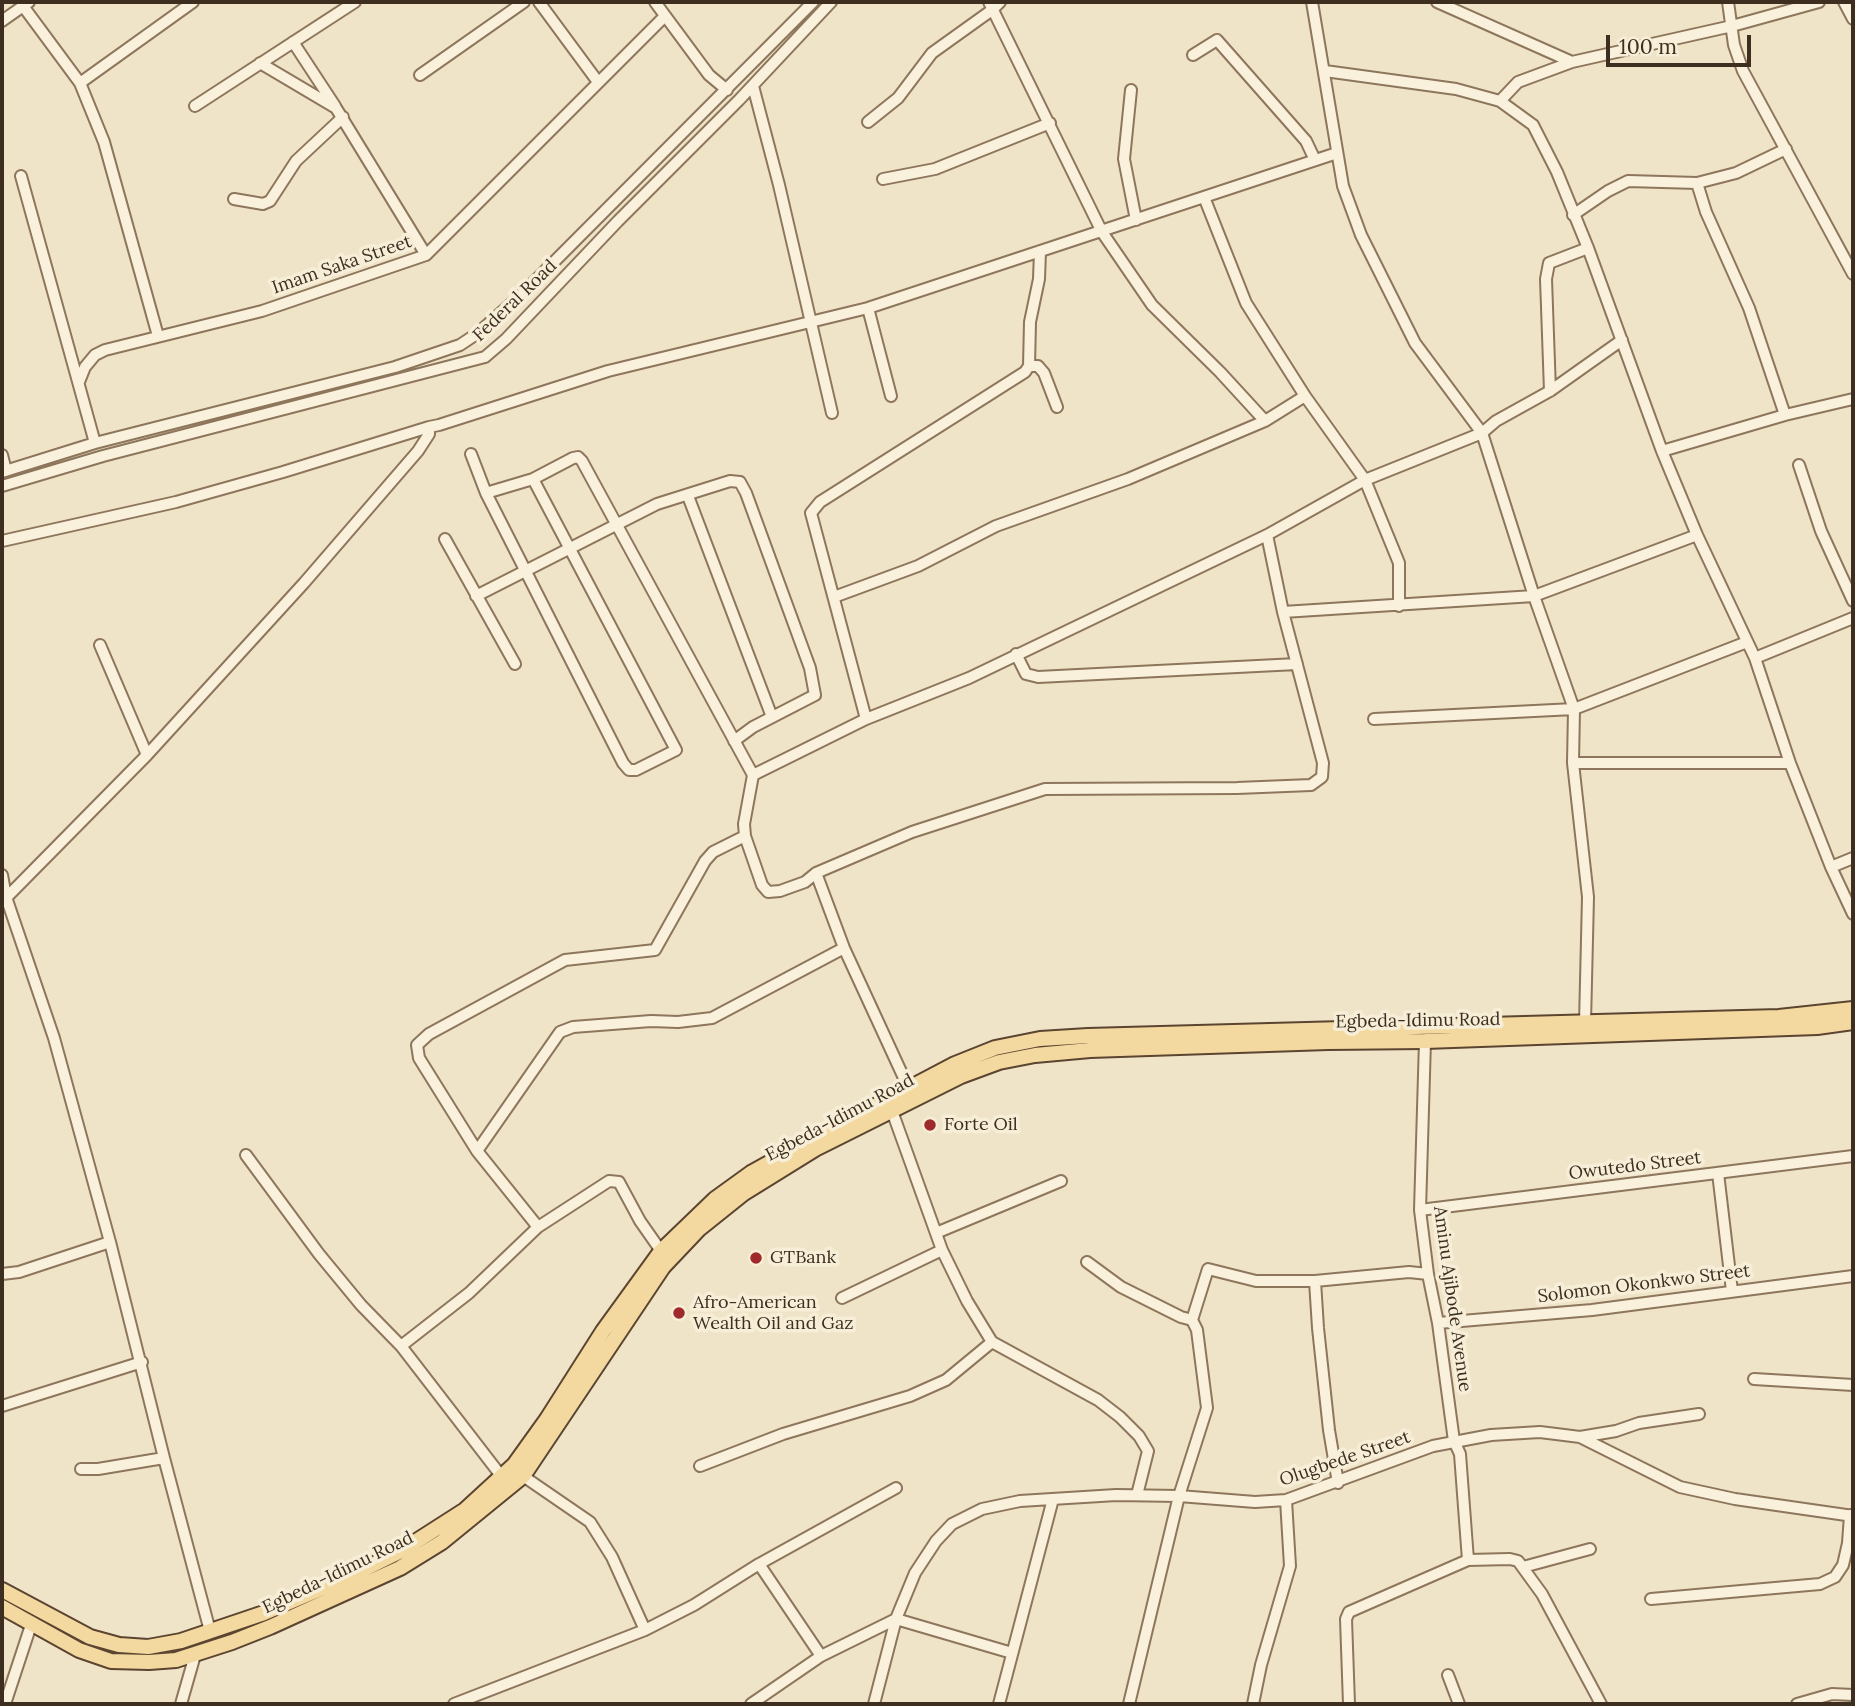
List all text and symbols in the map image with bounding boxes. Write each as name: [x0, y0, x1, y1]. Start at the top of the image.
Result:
scale bar: [1610, 21, 1755, 65]
text: 100 m: [1619, 33, 1677, 60]
street label: Imam Saka Street: [269, 231, 415, 299]
street label: Federal Road: [469, 256, 561, 346]
street label: Egbeda-Idimu Road: [1335, 1009, 1501, 1033]
street label: Egbeda-Idimu Road: [762, 1070, 918, 1166]
place label: Forte Oil: [944, 1114, 1018, 1136]
marker: Forte Oil: [922, 1117, 938, 1133]
street label: Owutedo Street: [1568, 1147, 1702, 1185]
street label: Aminu Ajibode Avenue: [1428, 1205, 1476, 1393]
place label: GTBank: [770, 1247, 836, 1269]
marker: GTBank: [748, 1250, 764, 1266]
street label: Solomon Okonkwo Street: [1537, 1260, 1751, 1308]
place label: Afro-American Wealth Oil and Gaz: [693, 1292, 853, 1334]
marker: Afro-American Wealth Oil and Gaz: [671, 1305, 687, 1321]
street label: Olugbede Street: [1277, 1427, 1413, 1491]
street label: Egbeda-Idimu Road: [259, 1527, 417, 1619]

